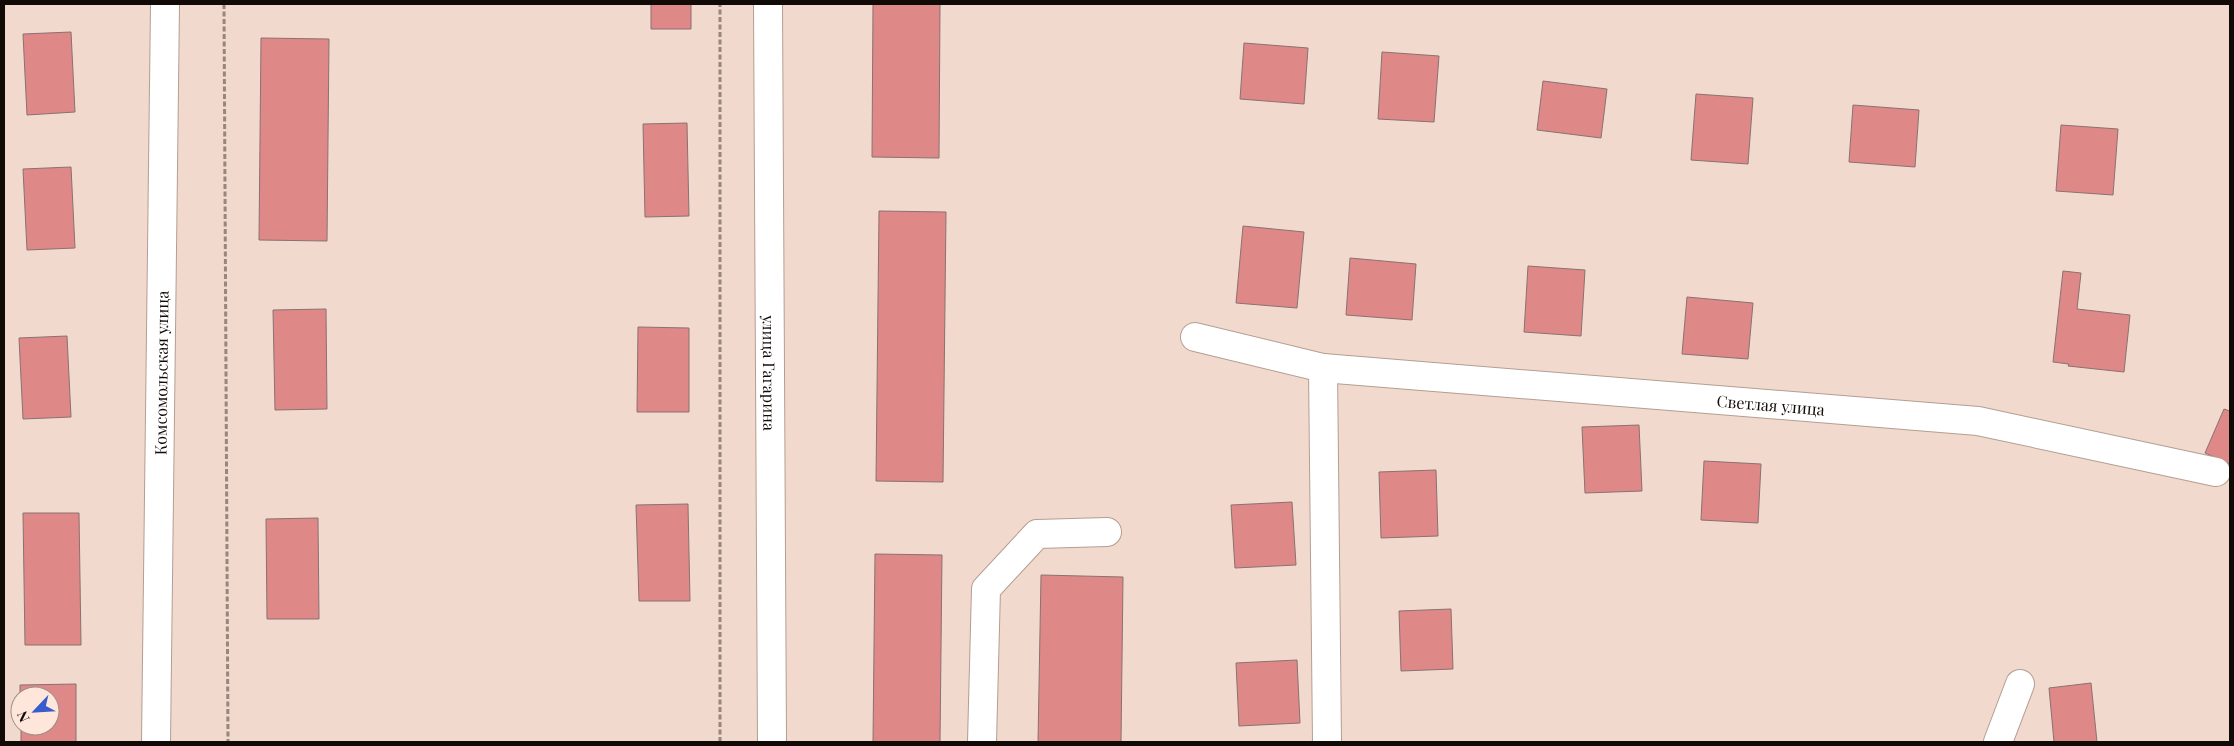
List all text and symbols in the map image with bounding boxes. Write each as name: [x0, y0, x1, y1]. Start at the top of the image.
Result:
street label: Комсомольская улица: [149, 291, 172, 455]
street label: улица Гагарина: [759, 314, 781, 431]
street label: Светлая улица: [1716, 389, 1826, 419]
north arrow: [10, 686, 60, 736]
text: N: [12, 708, 34, 725]

